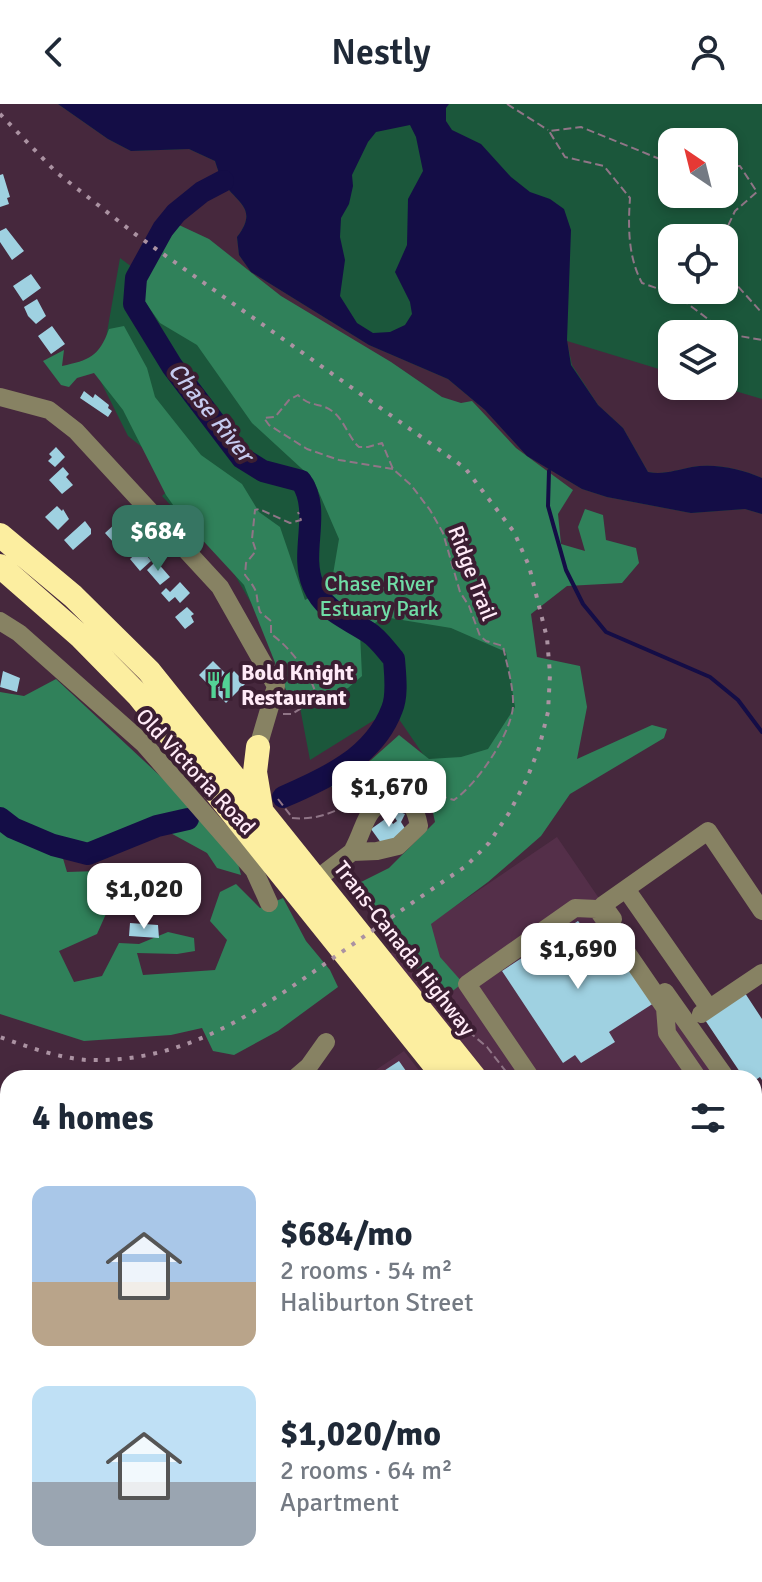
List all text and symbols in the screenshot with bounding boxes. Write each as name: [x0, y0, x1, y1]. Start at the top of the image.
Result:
icon: back: [32, 30, 76, 74]
text: Nestly: [331, 30, 431, 75]
icon: person: [686, 30, 730, 74]
north arrow: [658, 128, 738, 208]
map controls: [658, 128, 738, 400]
button: locate: [658, 224, 738, 304]
button: layers: [658, 320, 738, 400]
water label: Chase River: [162, 356, 262, 470]
pin: $684: [111, 505, 205, 573]
text: $684: [130, 515, 186, 547]
street label: Ridge Trail: [442, 522, 503, 625]
park label: Chase River Estuary Park: [319, 570, 439, 622]
place label: Bold Knight Restaurant: [241, 659, 354, 711]
restaurant icon: Bold Knight Restaurant: [204, 670, 234, 700]
street label: Old Victoria Road: [130, 703, 261, 840]
pin: $1,670: [324, 761, 454, 829]
text: $1,670: [350, 771, 428, 803]
street label: Trans-Canada Highway: [328, 856, 482, 1042]
pin: $1,020: [79, 863, 209, 931]
text: $1,020: [105, 873, 183, 905]
pin: $1,690: [513, 923, 643, 991]
text: $1,690: [539, 933, 617, 965]
icon: filters: [686, 1096, 730, 1140]
text: 4 homes: [32, 1097, 153, 1139]
text: $684/mo: [280, 1213, 413, 1255]
icon: home: [96, 1218, 192, 1314]
text: 2 rooms · 54 m²: [280, 1255, 453, 1287]
text: Haliburton Street: [280, 1287, 473, 1319]
text: $1,020/mo: [280, 1413, 441, 1455]
icon: home: [96, 1418, 192, 1514]
text: 2 rooms · 64 m²: [280, 1455, 453, 1487]
text: Apartment: [280, 1487, 399, 1519]

